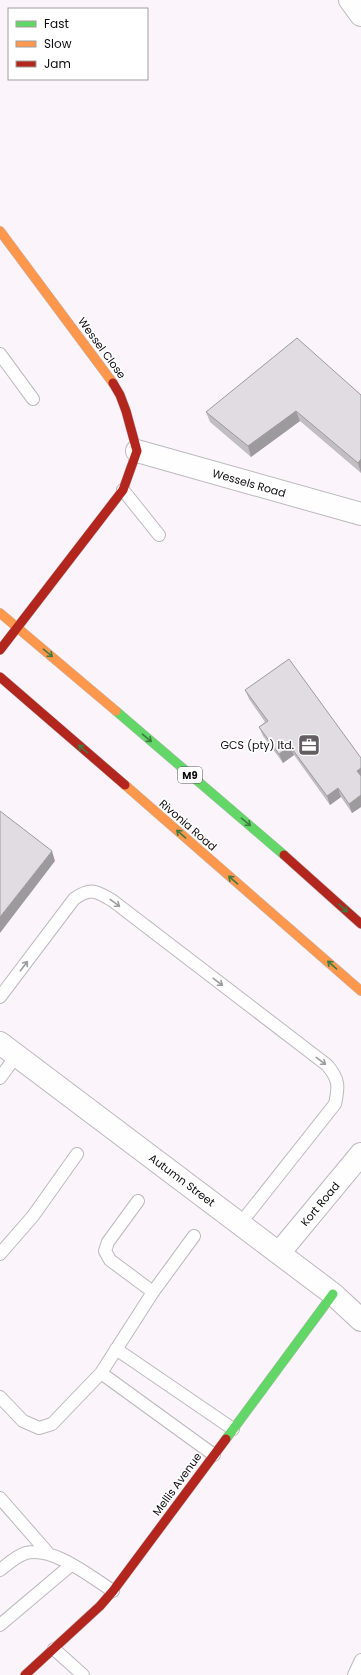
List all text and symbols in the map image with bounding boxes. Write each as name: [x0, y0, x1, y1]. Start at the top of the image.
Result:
legend: [8, 8, 148, 80]
text: Fast: [44, 15, 69, 32]
text: Slow: [44, 35, 72, 52]
text: Jam: [44, 55, 71, 72]
street label: Wessel Close: [74, 314, 130, 382]
street label: Wessels Road: [210, 465, 288, 501]
one-way arrow: [42, 649, 53, 658]
office icon: GCS (pty) ltd.: [296, 732, 322, 758]
one-way arrow: [141, 733, 152, 742]
place label: GCS (pty) ltd.: [221, 737, 294, 753]
one-way arrow: [77, 744, 88, 753]
road number: M9: [178, 767, 202, 783]
street label: Rivonia Road: [156, 796, 220, 854]
one-way arrow: [240, 817, 251, 826]
one-way arrow: [176, 830, 186, 839]
one-way arrow: [228, 875, 239, 884]
one-way arrow: [109, 899, 120, 907]
one-way arrow: [338, 903, 348, 912]
one-way arrow: [19, 960, 28, 971]
one-way arrow: [327, 961, 337, 970]
one-way arrow: [212, 978, 223, 986]
one-way arrow: [316, 1057, 327, 1065]
street label: Autumn Street: [146, 1150, 218, 1210]
street label: Kort Road: [297, 1178, 343, 1230]
street label: Mellis Avenue: [149, 1449, 205, 1519]

